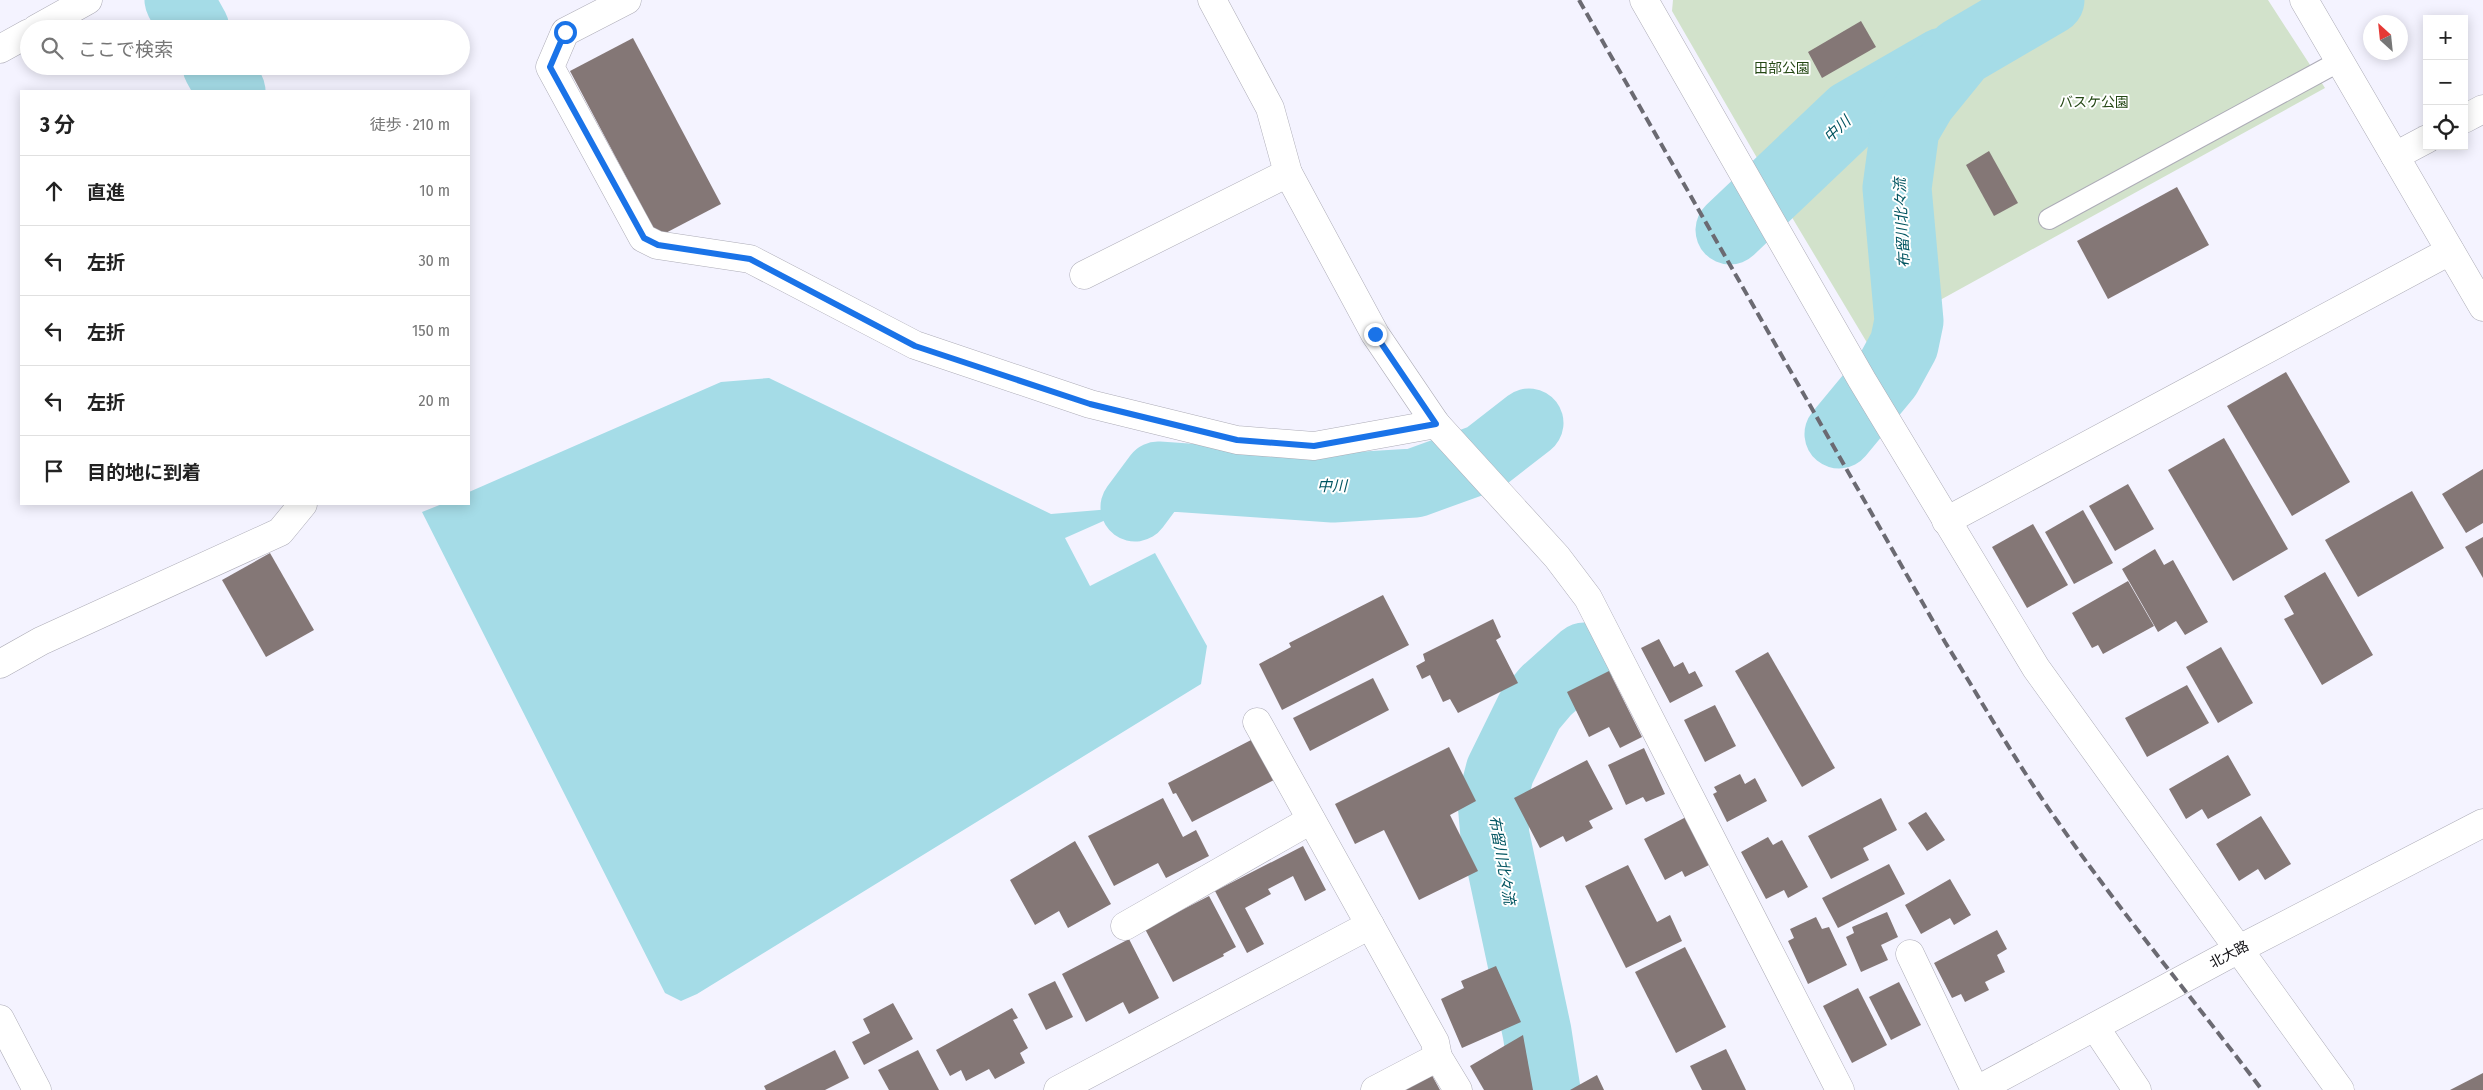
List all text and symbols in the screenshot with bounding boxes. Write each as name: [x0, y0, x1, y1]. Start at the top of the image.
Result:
north arrow: [2363, 15, 2408, 60]
map controls: [2423, 15, 2468, 150]
button: +: [2423, 15, 2468, 60]
search box: [20, 20, 470, 75]
route start: [554, 21, 577, 44]
icon: search: [38, 34, 66, 62]
text: ここで検索: [78, 38, 173, 61]
park label: 田部公園: [1754, 60, 1810, 77]
button: −: [2423, 60, 2468, 105]
park label: バスケ公園: [2059, 94, 2129, 111]
button: locate: [2423, 105, 2468, 150]
water label: 中川: [1820, 111, 1856, 146]
text: 3 分: [40, 112, 75, 138]
text: 徒歩 · 210 m: [370, 115, 450, 134]
water label: 布留川北々流: [1891, 176, 1913, 268]
icon: ahead: [40, 177, 68, 205]
text: 直進: [87, 181, 125, 204]
text: 10 m: [419, 181, 450, 200]
icon: left: [40, 247, 68, 275]
text: 左折: [87, 251, 125, 274]
text: 30 m: [418, 251, 450, 270]
icon: left: [40, 317, 68, 345]
text: 左折: [87, 321, 125, 344]
text: 150 m: [412, 321, 450, 340]
route end: [1364, 323, 1387, 346]
icon: left: [40, 387, 68, 415]
text: 左折: [87, 391, 125, 414]
text: 20 m: [419, 391, 450, 410]
icon: arrive: [40, 457, 68, 485]
text: 目的地に到着: [87, 461, 201, 484]
water label: 中川: [1317, 477, 1349, 495]
water label: 布留川北々流: [1485, 814, 1519, 908]
street label: 北大路: [2207, 937, 2252, 972]

